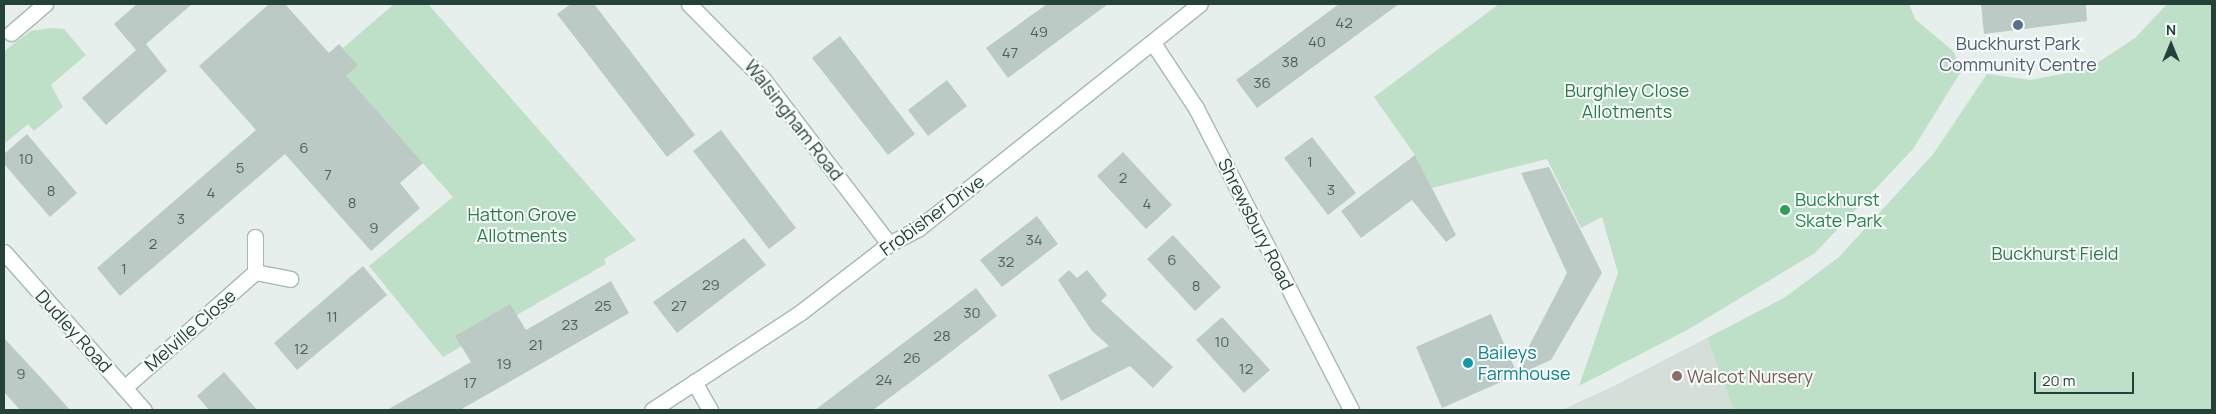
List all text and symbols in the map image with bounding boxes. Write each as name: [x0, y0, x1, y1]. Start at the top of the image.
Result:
house number: 42: [1335, 14, 1353, 32]
marker: Buckhurst Park Community Centre: [2012, 19, 2024, 31]
north arrow: [2146, 20, 2196, 70]
text: N: [2166, 20, 2176, 39]
house number: 49: [1030, 23, 1048, 41]
house number: 40: [1308, 33, 1326, 51]
place label: Buckhurst Park Community Centre: [1939, 33, 2097, 76]
house number: 47: [1002, 44, 1018, 62]
house number: 38: [1281, 53, 1299, 71]
street label: Walsingham Road: [740, 55, 848, 185]
house number: 36: [1253, 74, 1271, 92]
park label: Burghley Close Allotments: [1565, 80, 1689, 122]
house number: 6: [299, 139, 309, 157]
house number: 10: [19, 150, 33, 168]
house number: 1: [1307, 153, 1313, 171]
street label: Shrewsbury Road: [1214, 155, 1298, 293]
house number: 5: [236, 159, 244, 177]
house number: 7: [324, 166, 332, 184]
house number: 2: [1119, 169, 1127, 187]
street label: Frobisher Drive: [876, 170, 988, 260]
house number: 3: [1327, 181, 1335, 199]
house number: 8: [47, 182, 55, 200]
house number: 4: [207, 184, 215, 202]
place label: Buckhurst Skate Park: [1795, 189, 1882, 232]
house number: 8: [348, 194, 356, 212]
house number: 4: [1143, 195, 1151, 213]
park label: Hatton Grove Allotments: [467, 204, 577, 246]
marker: Buckhurst Skate Park: [1779, 204, 1791, 216]
house number: 3: [177, 210, 185, 228]
house number: 9: [369, 219, 379, 237]
house number: 34: [1025, 231, 1043, 249]
house number: 2: [149, 235, 157, 253]
park label: Buckhurst Field: [1991, 242, 2119, 264]
house number: 6: [1167, 251, 1177, 269]
house number: 32: [998, 253, 1014, 271]
house number: 1: [121, 260, 127, 278]
house number: 29: [702, 276, 720, 294]
house number: 8: [1192, 277, 1200, 295]
street label: Dudley Road: [31, 285, 117, 377]
street label: Melville Close: [140, 285, 240, 375]
house number: 25: [594, 297, 612, 315]
house number: 27: [671, 297, 687, 315]
house number: 30: [963, 304, 981, 322]
house number: 11: [326, 308, 338, 326]
house number: 23: [562, 316, 578, 334]
house number: 28: [933, 327, 951, 345]
house number: 10: [1215, 333, 1229, 351]
house number: 21: [529, 336, 543, 354]
house number: 12: [294, 340, 308, 358]
place label: Baileys Farmhouse: [1478, 342, 1570, 384]
house number: 26: [903, 349, 921, 367]
house number: 19: [496, 355, 512, 373]
marker: Baileys Farmhouse: [1462, 357, 1474, 369]
house number: 12: [1239, 360, 1253, 378]
scale bar: [2036, 362, 2136, 394]
house number: 9: [16, 365, 26, 383]
place label: Walcot Nursery: [1687, 365, 1813, 387]
marker: Walcot Nursery: [1671, 370, 1683, 382]
text: 20 m: [2042, 370, 2075, 391]
house number: 24: [875, 371, 893, 389]
house number: 17: [463, 374, 477, 392]

